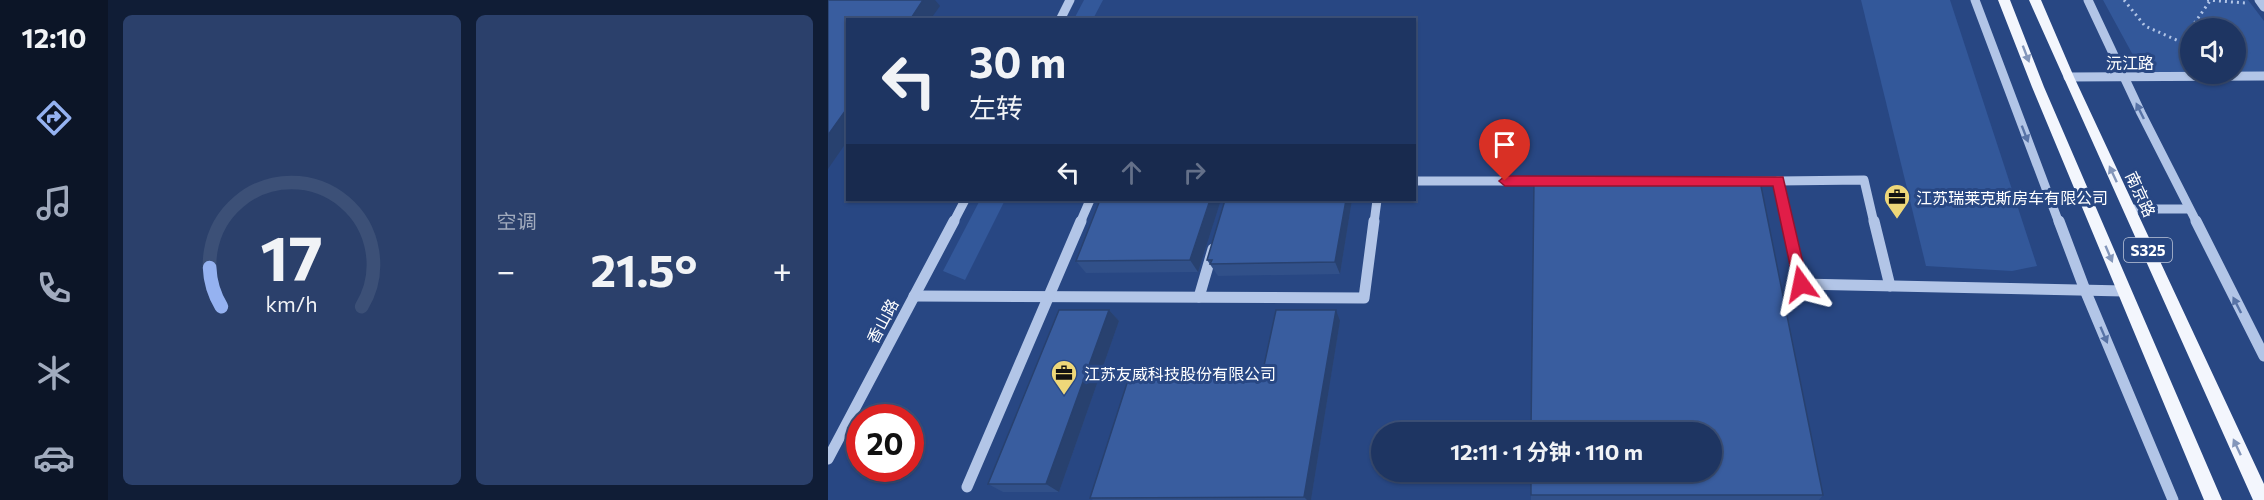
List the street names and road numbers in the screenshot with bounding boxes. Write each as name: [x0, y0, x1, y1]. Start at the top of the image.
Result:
street label: 沅江路: [2106, 53, 2154, 72]
street label: 南京路: [2122, 168, 2160, 220]
road number: S325: [2124, 238, 2172, 262]
street label: 香山路: [862, 295, 902, 347]

